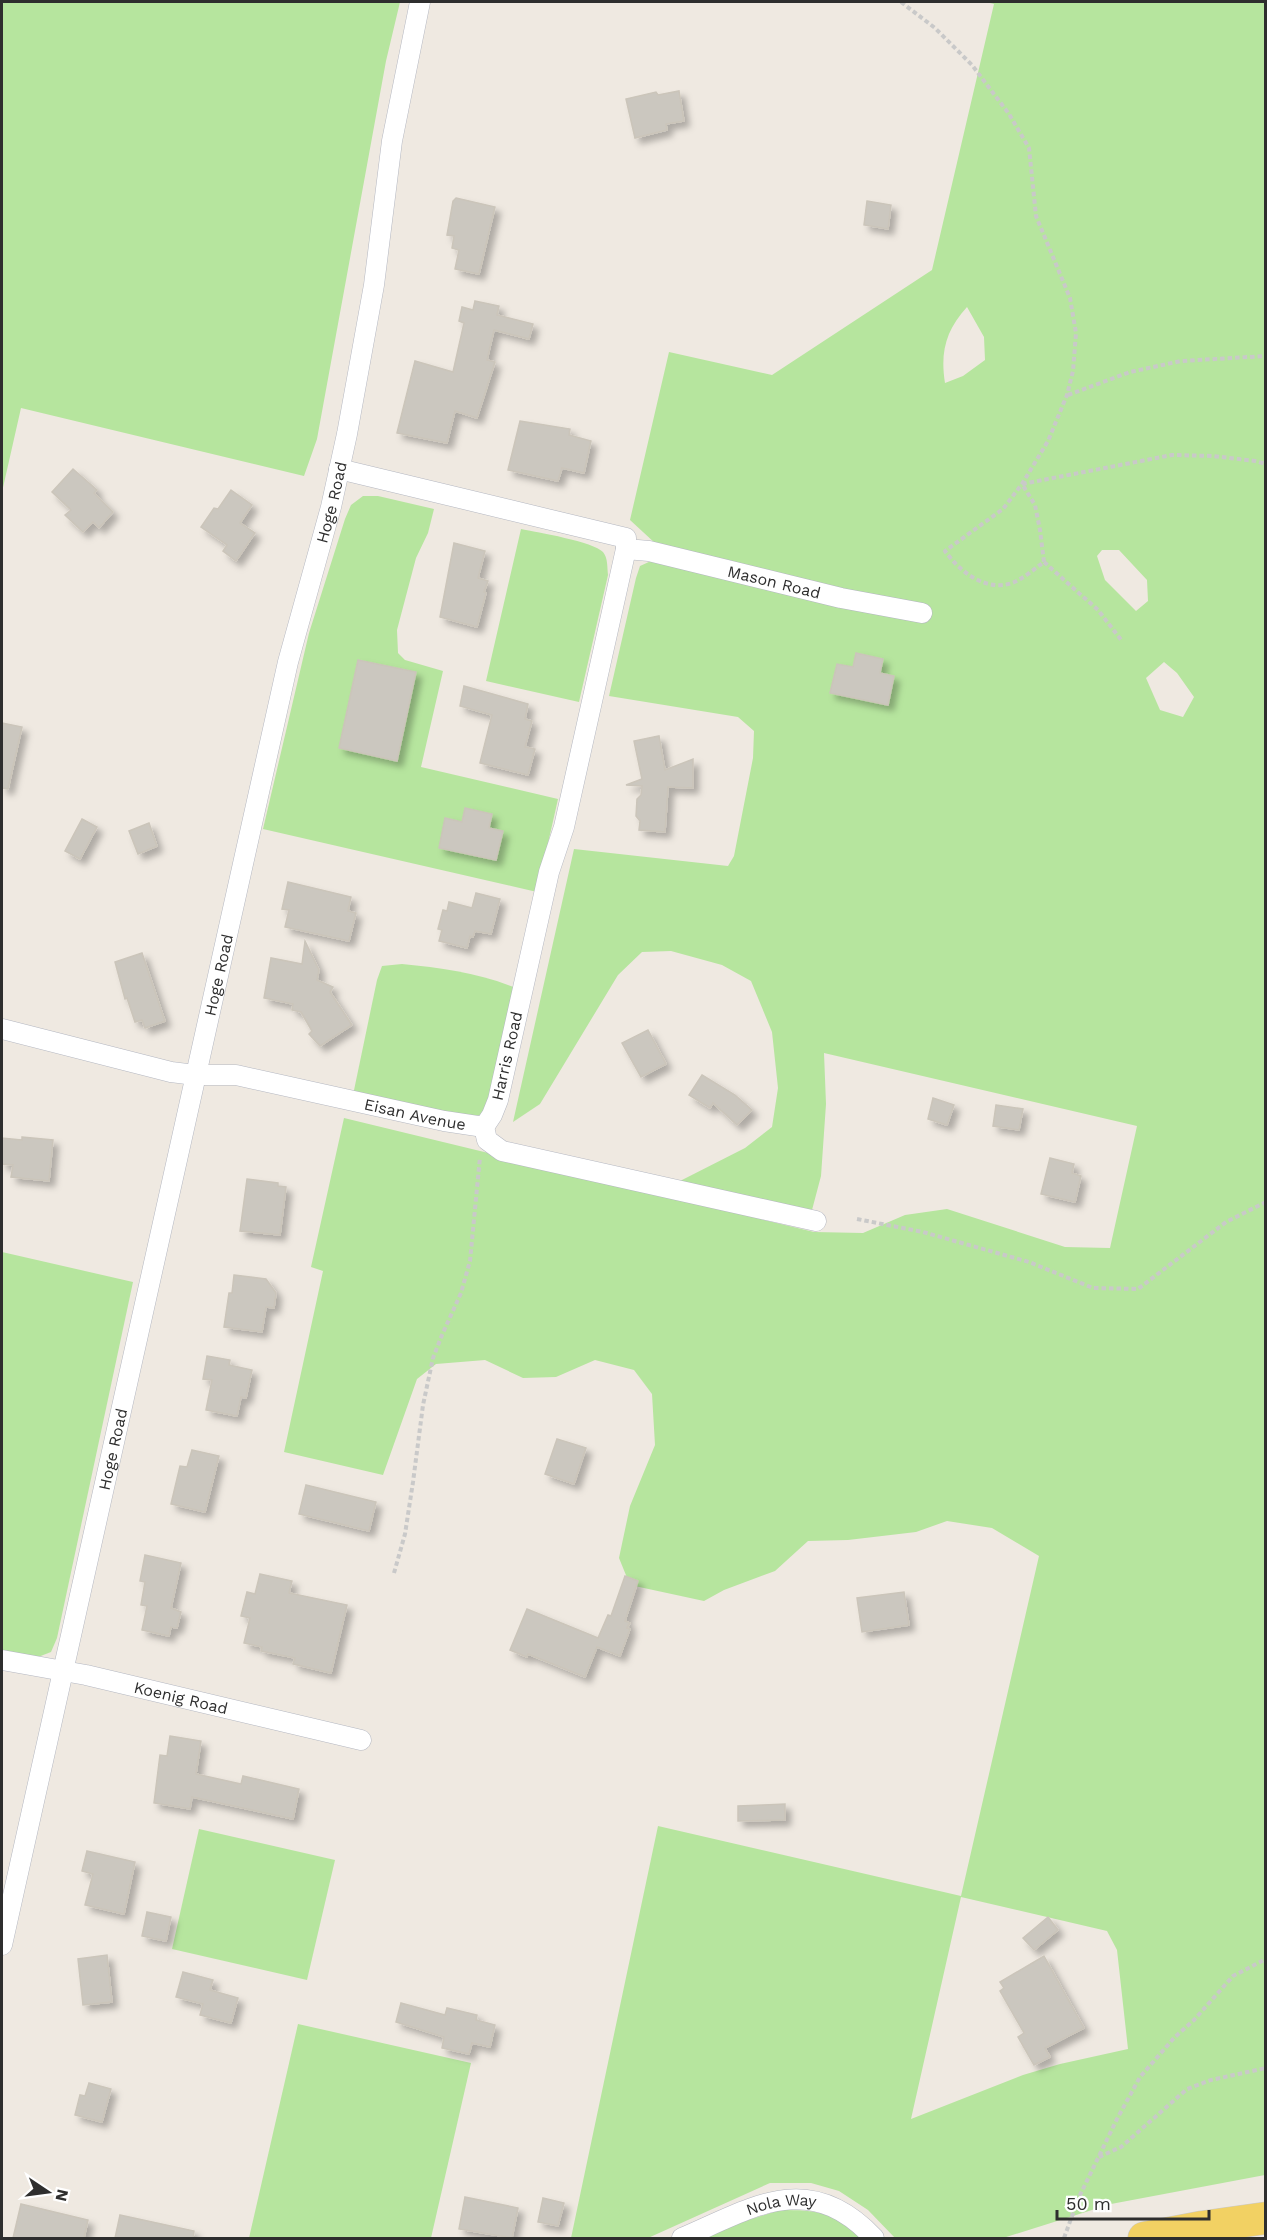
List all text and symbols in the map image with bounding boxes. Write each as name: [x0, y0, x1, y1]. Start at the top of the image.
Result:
street label: Hoge Road: [312, 460, 350, 545]
street label: Mason Road: [726, 561, 823, 602]
street label: Hoge Road: [200, 932, 237, 1018]
street label: Harris Road: [488, 1010, 526, 1102]
street label: Eisan Avenue: [363, 1094, 467, 1134]
street label: Hoge Road: [94, 1406, 131, 1492]
street label: Koenig Road: [132, 1677, 230, 1718]
north arrow: [18, 2162, 78, 2222]
scale bar: [1057, 2183, 1208, 2221]
text: N: [52, 2187, 73, 2203]
street label: Nola Way: [743, 2189, 819, 2219]
text: 50 m: [1066, 2193, 1111, 2214]

